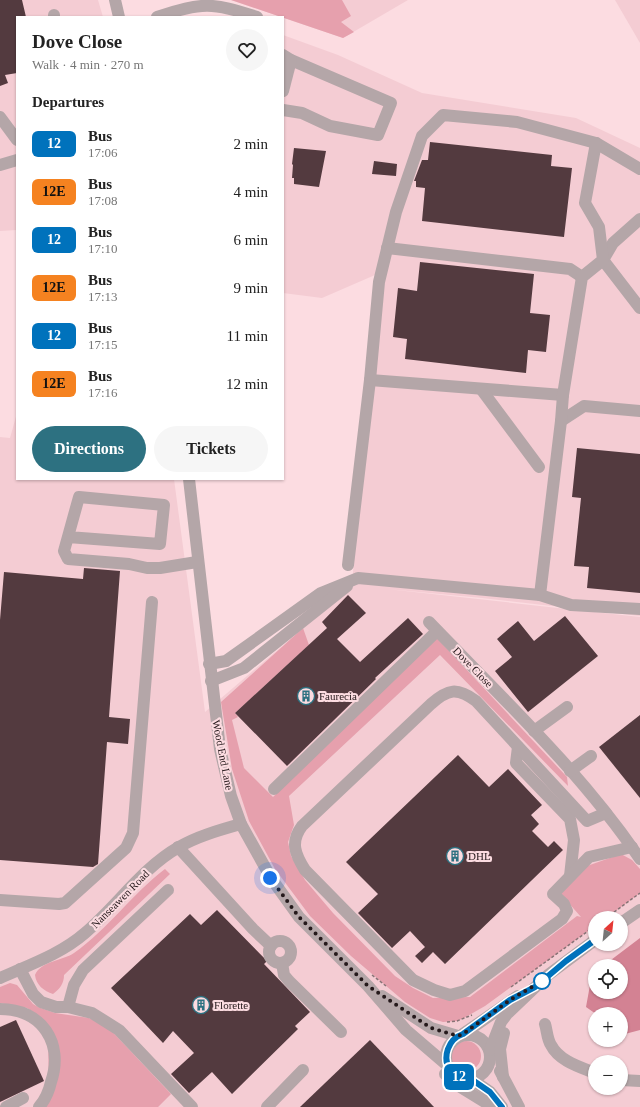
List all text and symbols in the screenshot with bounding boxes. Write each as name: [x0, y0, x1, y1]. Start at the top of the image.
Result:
button: heart: [226, 29, 268, 71]
text: Dove Close: [32, 31, 122, 52]
text: Walk · 4 min · 270 m: [32, 57, 144, 72]
text: Departures: [32, 94, 104, 110]
text: Bus: [88, 128, 112, 144]
text: 12: [47, 136, 61, 151]
text: 2 min: [233, 136, 268, 152]
text: 17:06: [88, 145, 118, 160]
text: Bus: [88, 176, 112, 192]
text: 12E: [42, 184, 66, 199]
text: 4 min: [233, 184, 268, 200]
text: 17:08: [88, 193, 118, 208]
text: Bus: [88, 224, 112, 240]
text: 12: [47, 232, 61, 247]
text: 6 min: [233, 232, 268, 248]
text: 17:10: [88, 241, 118, 256]
text: Bus: [88, 272, 112, 288]
text: 12E: [42, 280, 66, 295]
text: 9 min: [233, 280, 268, 296]
text: 17:13: [88, 289, 118, 304]
text: Bus: [88, 320, 112, 336]
text: 12: [47, 328, 61, 343]
text: 11 min: [226, 328, 268, 344]
text: 17:15: [88, 337, 118, 352]
text: Bus: [88, 368, 112, 384]
text: 12E: [42, 376, 66, 391]
text: 12 min: [226, 376, 268, 392]
text: 17:16: [88, 385, 118, 400]
button: Directions: [32, 426, 146, 472]
button: Tickets: [154, 426, 268, 472]
street label: Dove Close: [451, 644, 495, 690]
building icon: Faurecia: [296, 686, 316, 706]
place label: Faurecia: [319, 690, 357, 702]
street label: Wood End Lane: [210, 719, 236, 791]
building icon: DHL: [445, 846, 465, 866]
place label: DHL: [468, 850, 491, 862]
street label: Nanseawen Road: [89, 867, 152, 930]
your location: [260, 868, 280, 888]
north arrow: [588, 911, 628, 951]
map controls: [588, 911, 628, 1095]
button: locate: [588, 959, 628, 999]
unlabelled marker: [533, 972, 551, 990]
building icon: Florette: [191, 995, 211, 1015]
place label: Florette: [214, 999, 248, 1011]
button: +: [588, 1007, 628, 1047]
button: −: [588, 1055, 628, 1095]
line badge: 12: [441, 1064, 477, 1090]
text: 12: [452, 1069, 466, 1084]

